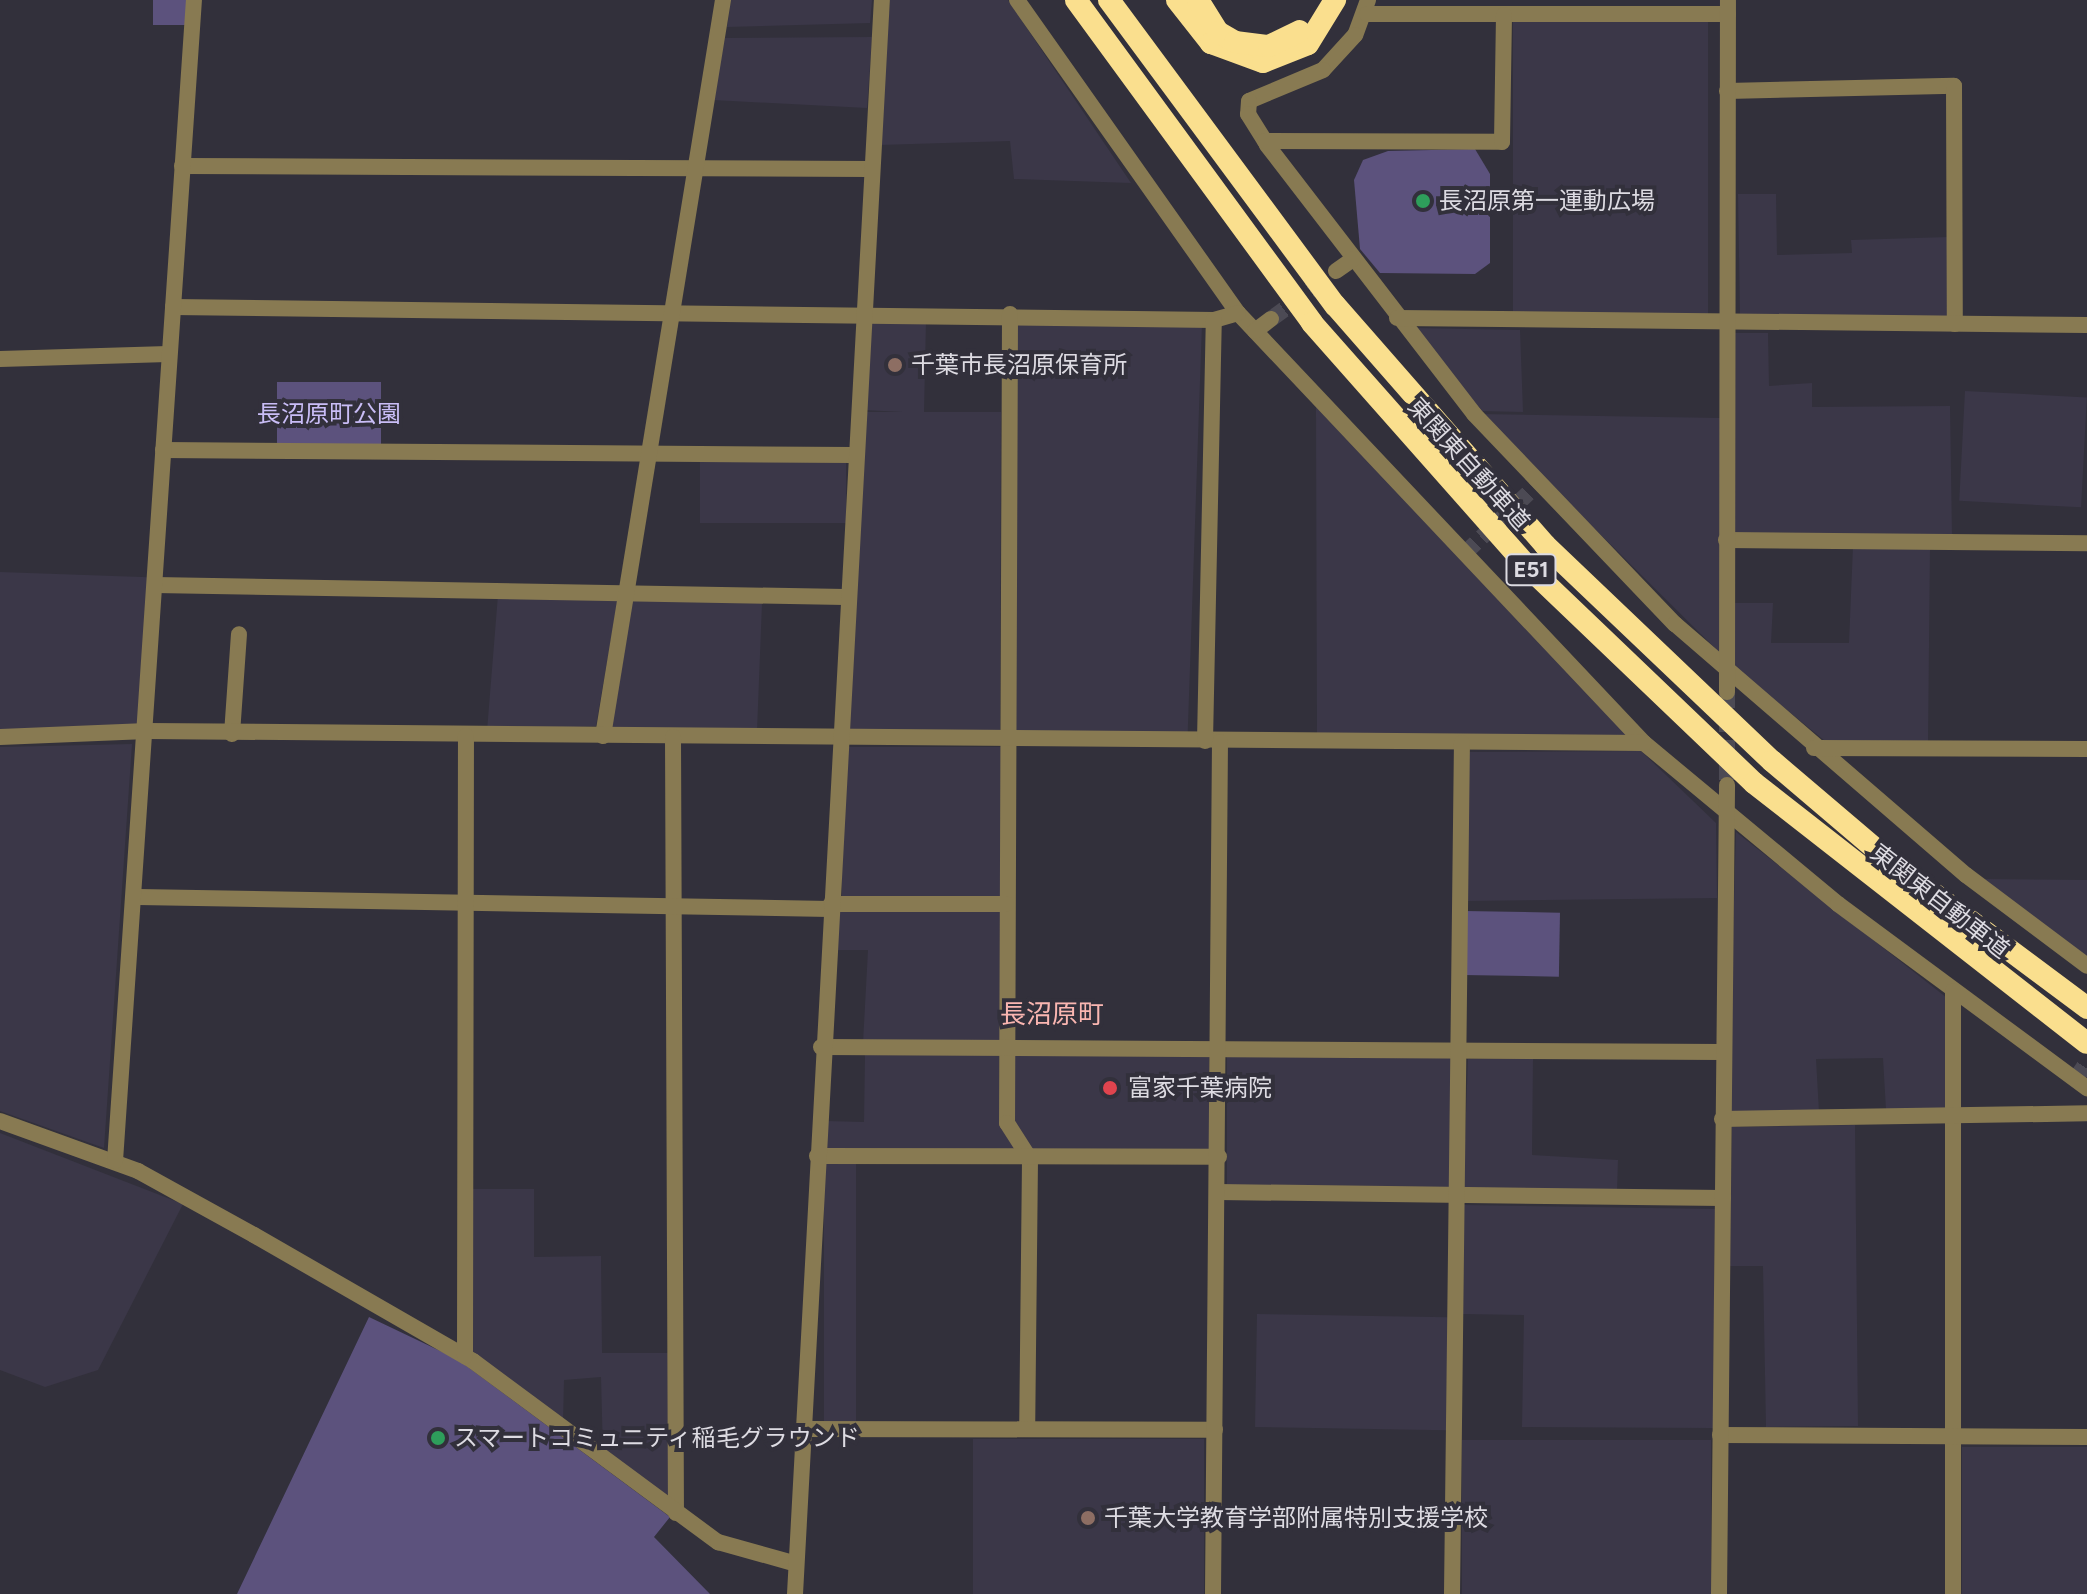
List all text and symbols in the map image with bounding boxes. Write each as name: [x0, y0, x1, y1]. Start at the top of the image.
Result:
place label: 長沼原第一運動広場: [1439, 187, 1655, 215]
marker: 長沼原第一運動広場: [1414, 192, 1432, 210]
place label: 千葉市長沼原保育所: [911, 351, 1127, 379]
marker: 千葉市長沼原保育所: [886, 356, 904, 374]
street label: 東関東自動車道: [1402, 392, 1536, 536]
park label: 長沼原町公園: [257, 400, 401, 428]
road number: E51: [1505, 552, 1557, 588]
street label: 東関東自動車道: [1865, 838, 2015, 964]
district label: 長沼原町: [1000, 999, 1104, 1031]
place label: 富家千葉病院: [1128, 1074, 1272, 1102]
marker: 富家千葉病院: [1099, 1077, 1121, 1099]
place label: スマートコミュニティ稲毛グラウンド: [454, 1424, 862, 1452]
marker: スマートコミュニティ稲毛グラウンド: [429, 1429, 447, 1447]
place label: 千葉大学教育学部附属特別支援学校: [1104, 1504, 1488, 1532]
marker: 千葉大学教育学部附属特別支援学校: [1079, 1509, 1097, 1527]

